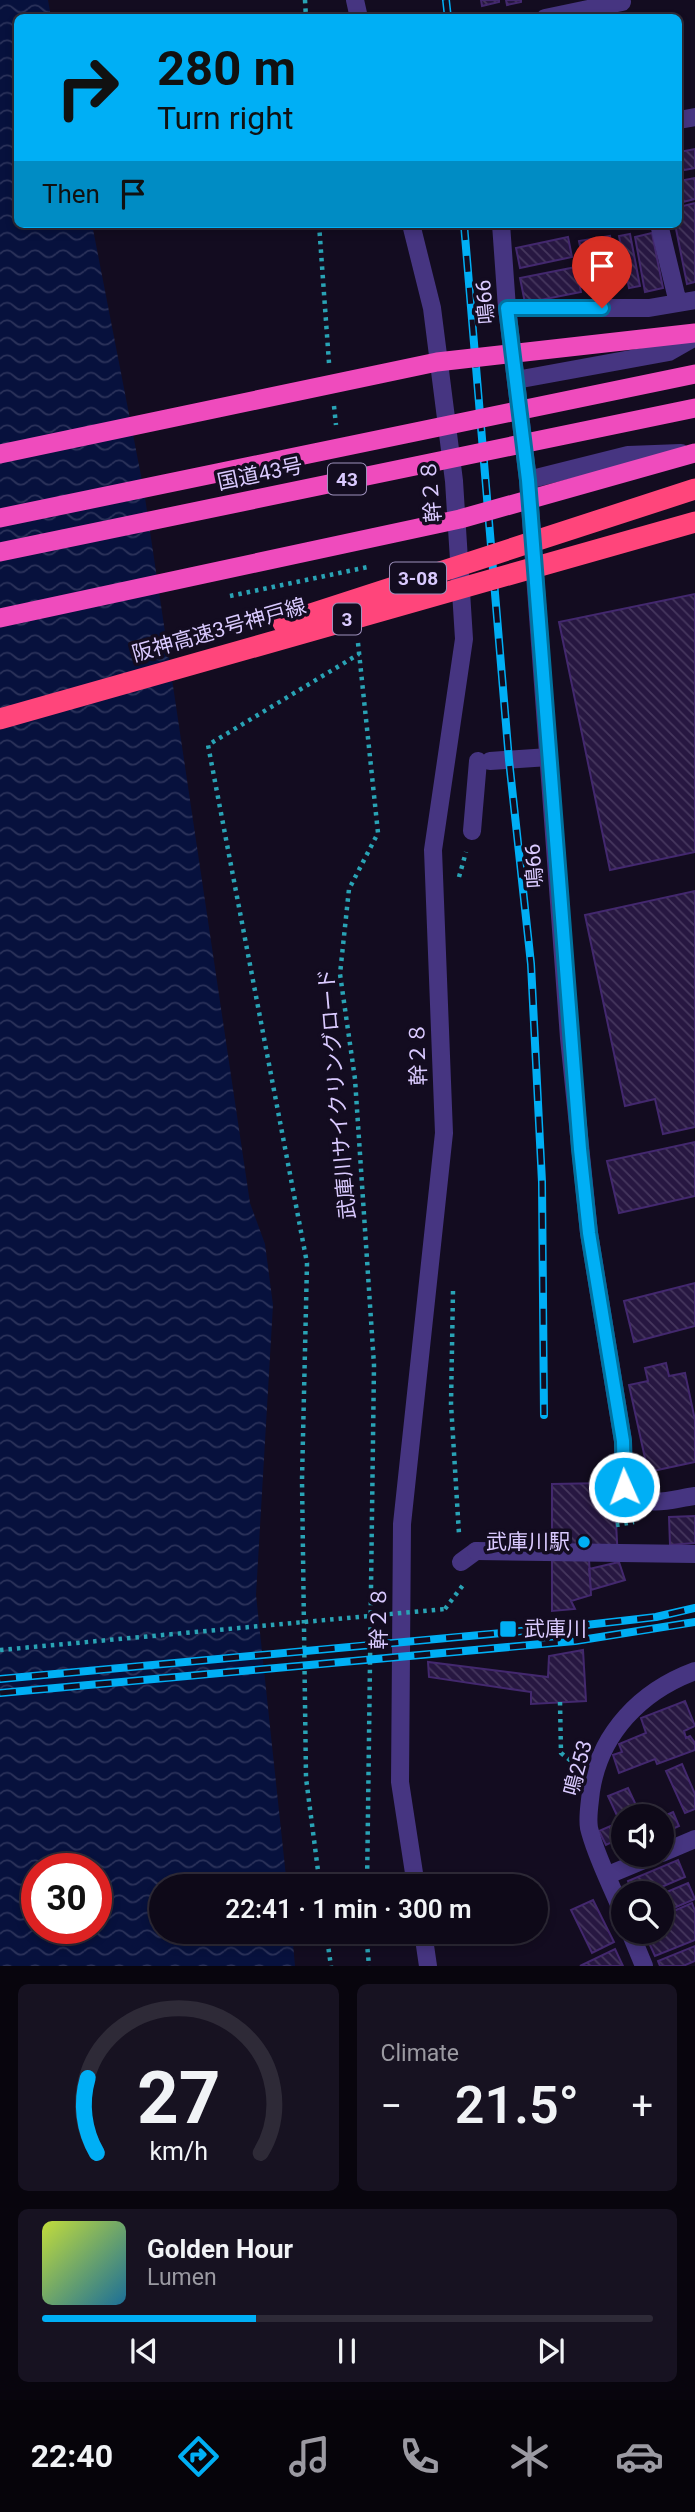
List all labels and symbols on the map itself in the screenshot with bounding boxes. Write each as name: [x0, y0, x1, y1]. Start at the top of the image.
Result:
pin: [572, 236, 632, 308]
street label: 鳴66: [471, 279, 499, 325]
street label: 国道43号: [215, 453, 305, 495]
street label: 幹２８: [416, 459, 446, 523]
road number: 43: [328, 464, 366, 494]
road number: 3-08: [390, 562, 446, 594]
street label: 阪神高速3号神戸線: [129, 594, 309, 666]
road number: 3: [333, 604, 361, 634]
street label: 鳴66: [520, 843, 548, 889]
street label: 武庫川サイクリングロード: [314, 968, 360, 1220]
street label: 幹２８: [405, 1022, 431, 1086]
position arrow: [587, 1450, 661, 1524]
place label: 武庫川駅: [486, 1530, 570, 1554]
marker: 武庫川駅: [576, 1534, 592, 1550]
street label: 幹２８: [367, 1587, 391, 1650]
place label: 武庫川: [524, 1617, 587, 1641]
marker: 武庫川: [498, 1619, 518, 1639]
street label: 鳴253: [559, 1738, 597, 1798]
speed limit sign: 30: [21, 1853, 112, 1944]

